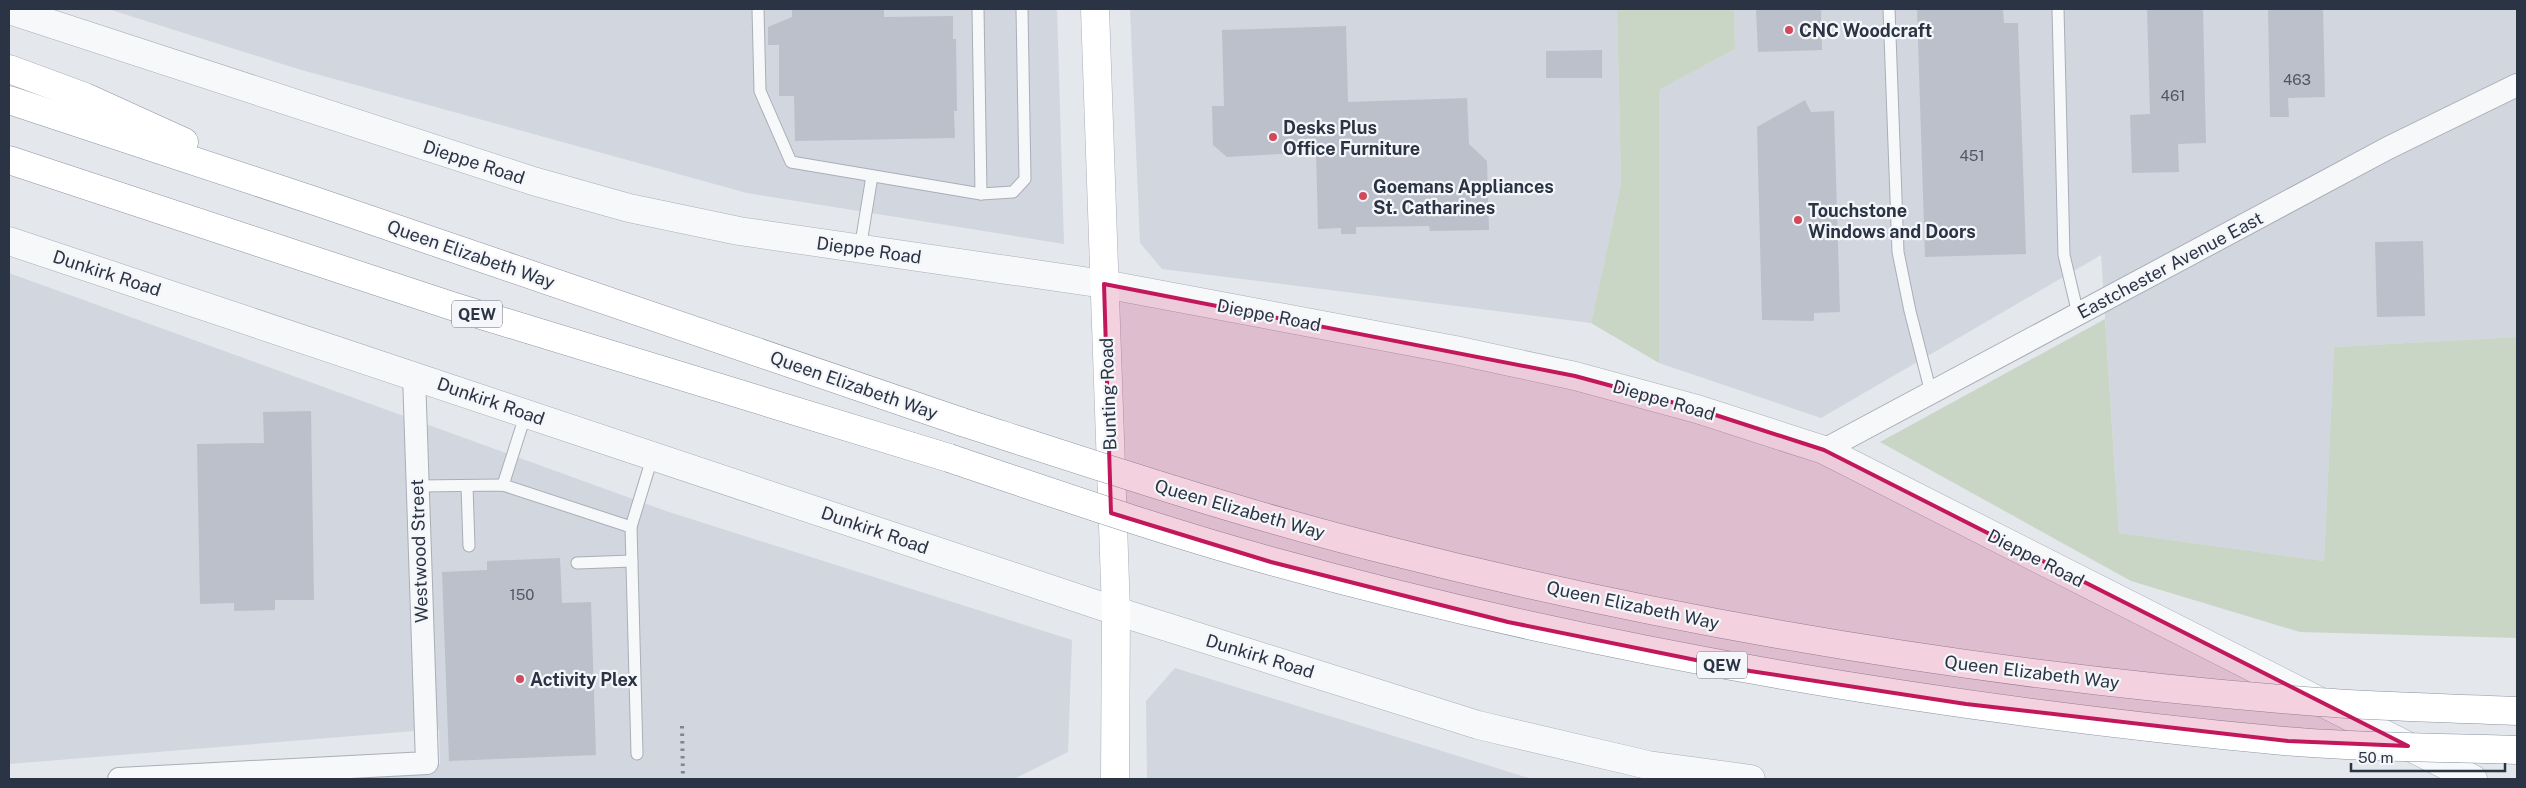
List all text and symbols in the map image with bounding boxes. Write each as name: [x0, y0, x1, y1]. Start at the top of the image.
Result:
place label: CNC Woodcraft: [1799, 20, 1932, 41]
marker: CNC Woodcraft: [1783, 24, 1795, 36]
house number: 463: [2283, 71, 2311, 88]
house number: 461: [2161, 87, 2185, 104]
place label: Desks Plus Office Furniture: [1283, 117, 1420, 159]
marker: Desks Plus Office Furniture: [1267, 131, 1279, 143]
street label: Dieppe Road: [421, 136, 527, 188]
house number: 451: [1959, 147, 1985, 164]
place label: Goemans Appliances St. Catharines: [1373, 176, 1554, 218]
marker: Goemans Appliances St. Catharines: [1357, 190, 1369, 202]
place label: Touchstone Windows and Doors: [1808, 200, 1976, 242]
street label: Eastchester Avenue East: [2074, 207, 2266, 323]
marker: Touchstone Windows and Doors: [1792, 214, 1804, 226]
street label: Queen Elizabeth Way: [384, 215, 558, 293]
street label: Dieppe Road: [815, 232, 923, 268]
street label: Dunkirk Road: [50, 246, 164, 300]
street label: Dieppe Road: [1215, 295, 1323, 335]
road number: QEW: [452, 300, 502, 328]
street label: Bunting Road: [1096, 337, 1120, 451]
street label: Queen Elizabeth Way: [767, 346, 941, 424]
street label: Dunkirk Road: [435, 373, 547, 429]
street label: Dieppe Road: [1610, 375, 1718, 425]
street label: Queen Elizabeth Way: [1152, 475, 1328, 543]
street label: Westwood Street: [406, 479, 432, 623]
street label: Dunkirk Road: [819, 502, 931, 558]
street label: Dieppe Road: [1984, 525, 2088, 591]
street label: Queen Elizabeth Way: [1545, 576, 1722, 634]
house number: 150: [510, 586, 534, 603]
street label: Dunkirk Road: [1203, 630, 1317, 682]
street label: Queen Elizabeth Way: [1943, 651, 2121, 693]
road number: QEW: [1697, 652, 1747, 678]
place label: Activity Plex: [530, 669, 638, 690]
marker: Activity Plex: [514, 673, 526, 685]
scale bar: [2351, 740, 2505, 772]
text: 50 m: [2358, 749, 2393, 766]

